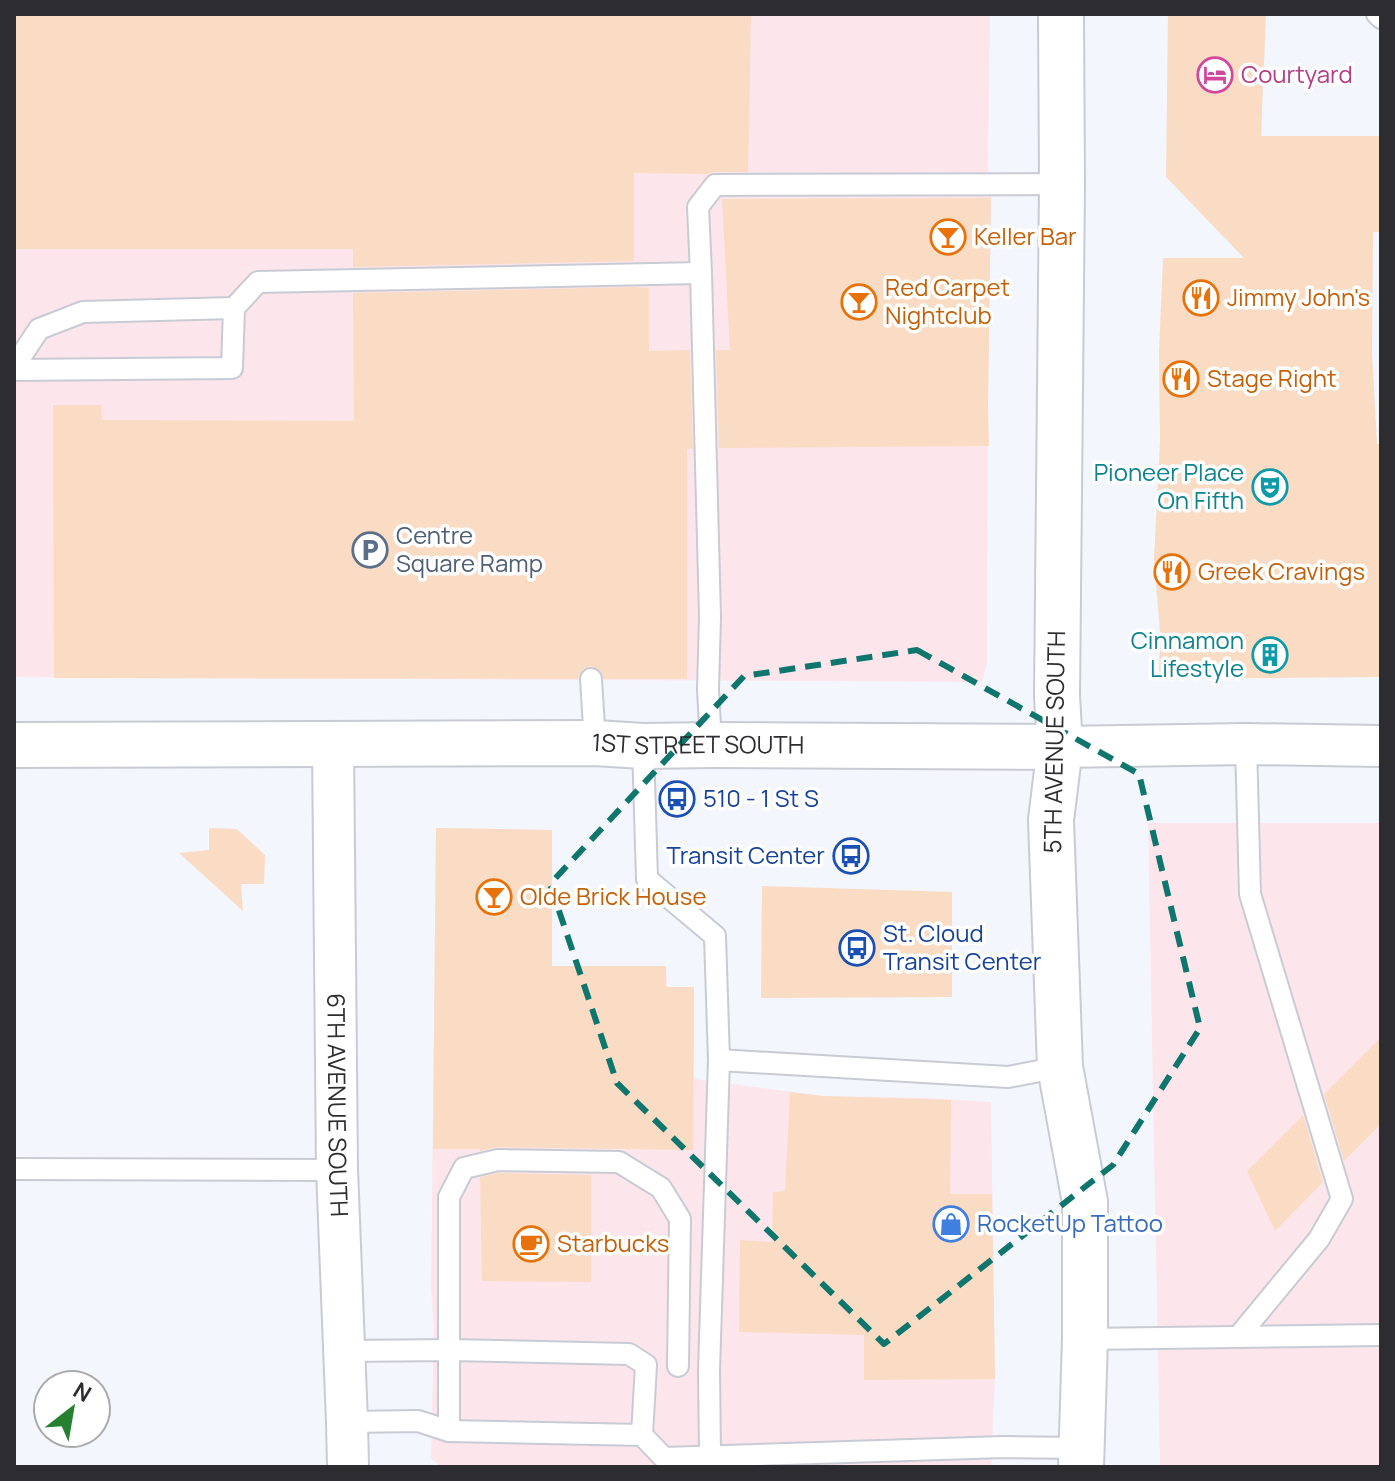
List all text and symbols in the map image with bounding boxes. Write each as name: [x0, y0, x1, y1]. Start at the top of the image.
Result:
hotel icon: Courtyard: [1196, 56, 1234, 94]
place label: Courtyard: [1241, 57, 1353, 90]
bar icon: Keller Bar: [929, 218, 967, 256]
place label: Keller Bar: [974, 219, 1077, 252]
place label: Red Carpet Nightclub: [885, 270, 1010, 331]
restaurant icon: Jimmy John's: [1182, 279, 1220, 317]
place label: Jimmy John's: [1227, 280, 1370, 313]
bar icon: Red Carpet Nightclub: [840, 283, 878, 321]
restaurant icon: Stage Right: [1162, 360, 1200, 398]
place label: Stage Right: [1207, 361, 1337, 394]
place label: Pioneer Place On Fifth: [1094, 455, 1244, 516]
theatre icon: Pioneer Place On Fifth: [1251, 468, 1289, 506]
place label: Centre Square Ramp: [396, 518, 543, 579]
parking icon: Centre Square Ramp: [351, 531, 389, 569]
restaurant icon: Greek Cravings: [1153, 553, 1191, 591]
place label: Greek Cravings: [1198, 554, 1365, 587]
place label: Cinnamon Lifestyle: [1131, 623, 1244, 684]
street label: 5TH AVENUE SOUTH: [1035, 630, 1072, 854]
building icon: Cinnamon Lifestyle: [1251, 636, 1289, 674]
street label: 1ST STREET SOUTH: [591, 725, 804, 761]
bus stop icon: 510 - 1 St S: [658, 780, 696, 818]
place label: 510 - 1 St S: [703, 781, 819, 814]
bus stop icon: Transit Center: [832, 837, 870, 875]
place label: Transit Center: [667, 838, 825, 871]
bar icon: Olde Brick House: [475, 878, 513, 916]
place label: Olde Brick House: [520, 879, 706, 912]
place label: St. Cloud Transit Center: [883, 916, 1042, 977]
bus stop icon: St. Cloud Transit Center: [838, 929, 876, 967]
street label: 6TH AVENUE SOUTH: [320, 993, 357, 1217]
shop icon: RocketUp Tattoo: [932, 1205, 970, 1243]
place label: RocketUp Tattoo: [977, 1206, 1163, 1239]
cafe icon: Starbucks: [512, 1225, 550, 1263]
place label: Starbucks: [557, 1226, 669, 1259]
north arrow: [32, 1369, 112, 1449]
text: N: [68, 1375, 97, 1409]

